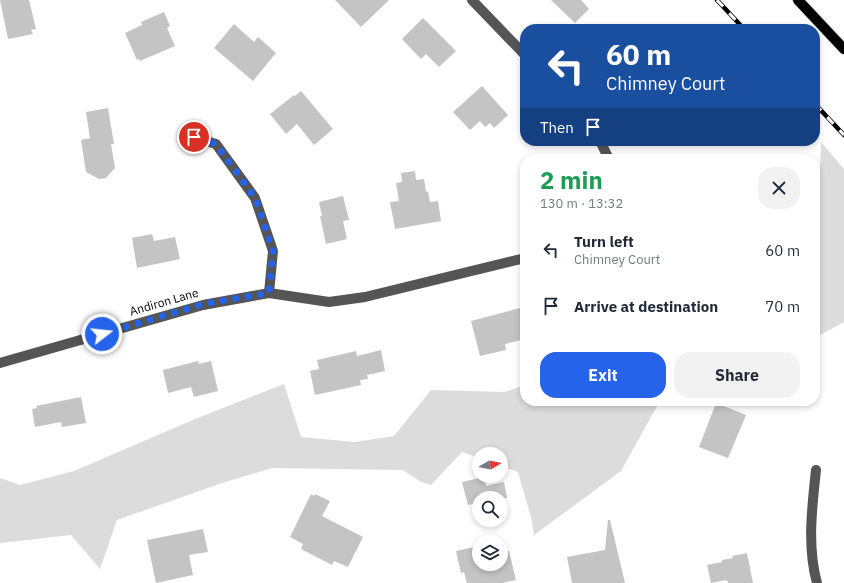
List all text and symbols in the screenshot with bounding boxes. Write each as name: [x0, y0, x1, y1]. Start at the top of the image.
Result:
text: 60 m: [606, 36, 671, 73]
icon: left: [540, 40, 592, 92]
text: Chimney Court: [606, 72, 725, 95]
icon: arrive: [582, 116, 604, 138]
text: Then: [540, 118, 574, 137]
pin: [177, 120, 211, 154]
icon: arrive: [183, 126, 205, 148]
text: 2 min: [540, 164, 603, 196]
button: close: [758, 167, 800, 209]
text: 130 m · 13:32: [540, 195, 623, 212]
text: Turn left: [574, 232, 634, 251]
icon: left: [540, 239, 562, 261]
text: 60 m: [765, 241, 800, 260]
text: Chimney Court: [574, 251, 660, 268]
street label: Andiron Lane: [128, 284, 200, 319]
icon: arrive: [540, 295, 562, 317]
text: Arrive at destination: [574, 297, 718, 316]
text: 70 m: [765, 297, 800, 316]
position arrow: [81, 313, 123, 355]
button: Exit: [540, 352, 666, 398]
button: Share: [674, 352, 800, 398]
north arrow: [472, 447, 508, 483]
map controls: [472, 447, 508, 571]
button: search: [472, 491, 508, 527]
button: layers: [472, 535, 508, 571]

